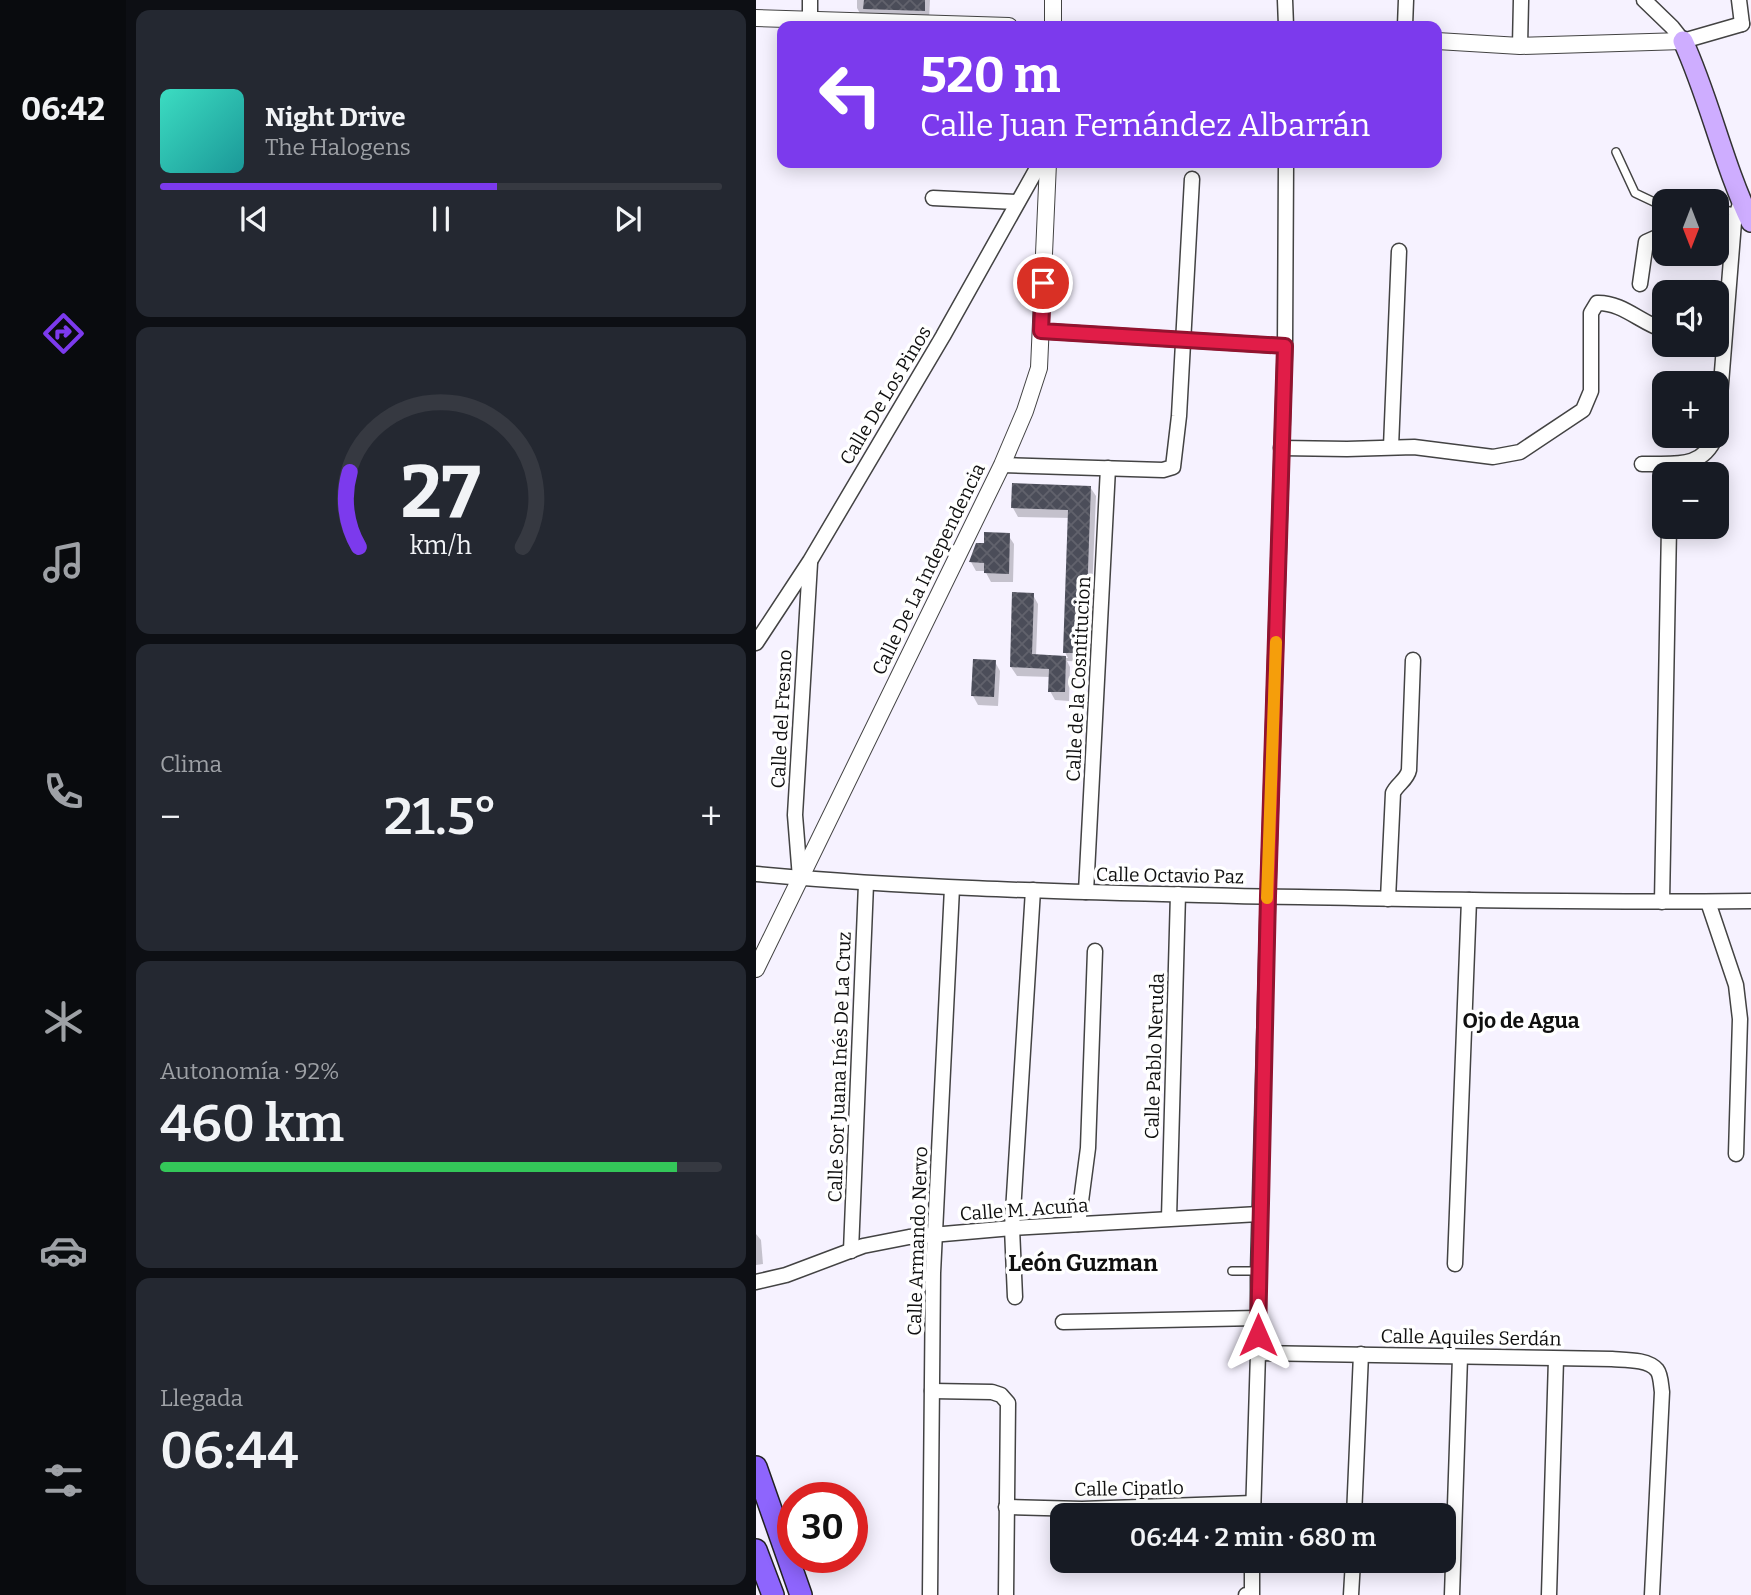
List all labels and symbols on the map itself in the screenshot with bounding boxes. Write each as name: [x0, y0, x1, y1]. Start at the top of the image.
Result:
north arrow: [1652, 189, 1729, 266]
pin: [1013, 253, 1073, 313]
street label: Calle De Los Pinos: [835, 322, 936, 469]
street label: Calle De La Independencia: [867, 459, 990, 679]
street label: Calle de la Cosntitucion: [1062, 576, 1095, 782]
street label: Calle del Fresno: [766, 649, 797, 789]
street label: Calle Octavio Paz: [1096, 863, 1244, 888]
street label: Calle Sor Juana Inés De La Cruz: [823, 931, 856, 1203]
street label: Calle Pablo Neruda: [1140, 972, 1169, 1140]
district label: Ojo de Agua: [1462, 1008, 1580, 1034]
street label: Calle Armando Nervo: [903, 1146, 932, 1336]
street label: Calle M. Acuña: [959, 1193, 1090, 1225]
district label: León Guzman: [1008, 1249, 1158, 1277]
position arrow: [1221, 1298, 1295, 1372]
street label: Calle Aquiles Serdán: [1380, 1324, 1561, 1351]
street label: Calle Cipatlo: [1074, 1476, 1184, 1501]
speed limit sign: 30: [777, 1482, 868, 1573]

